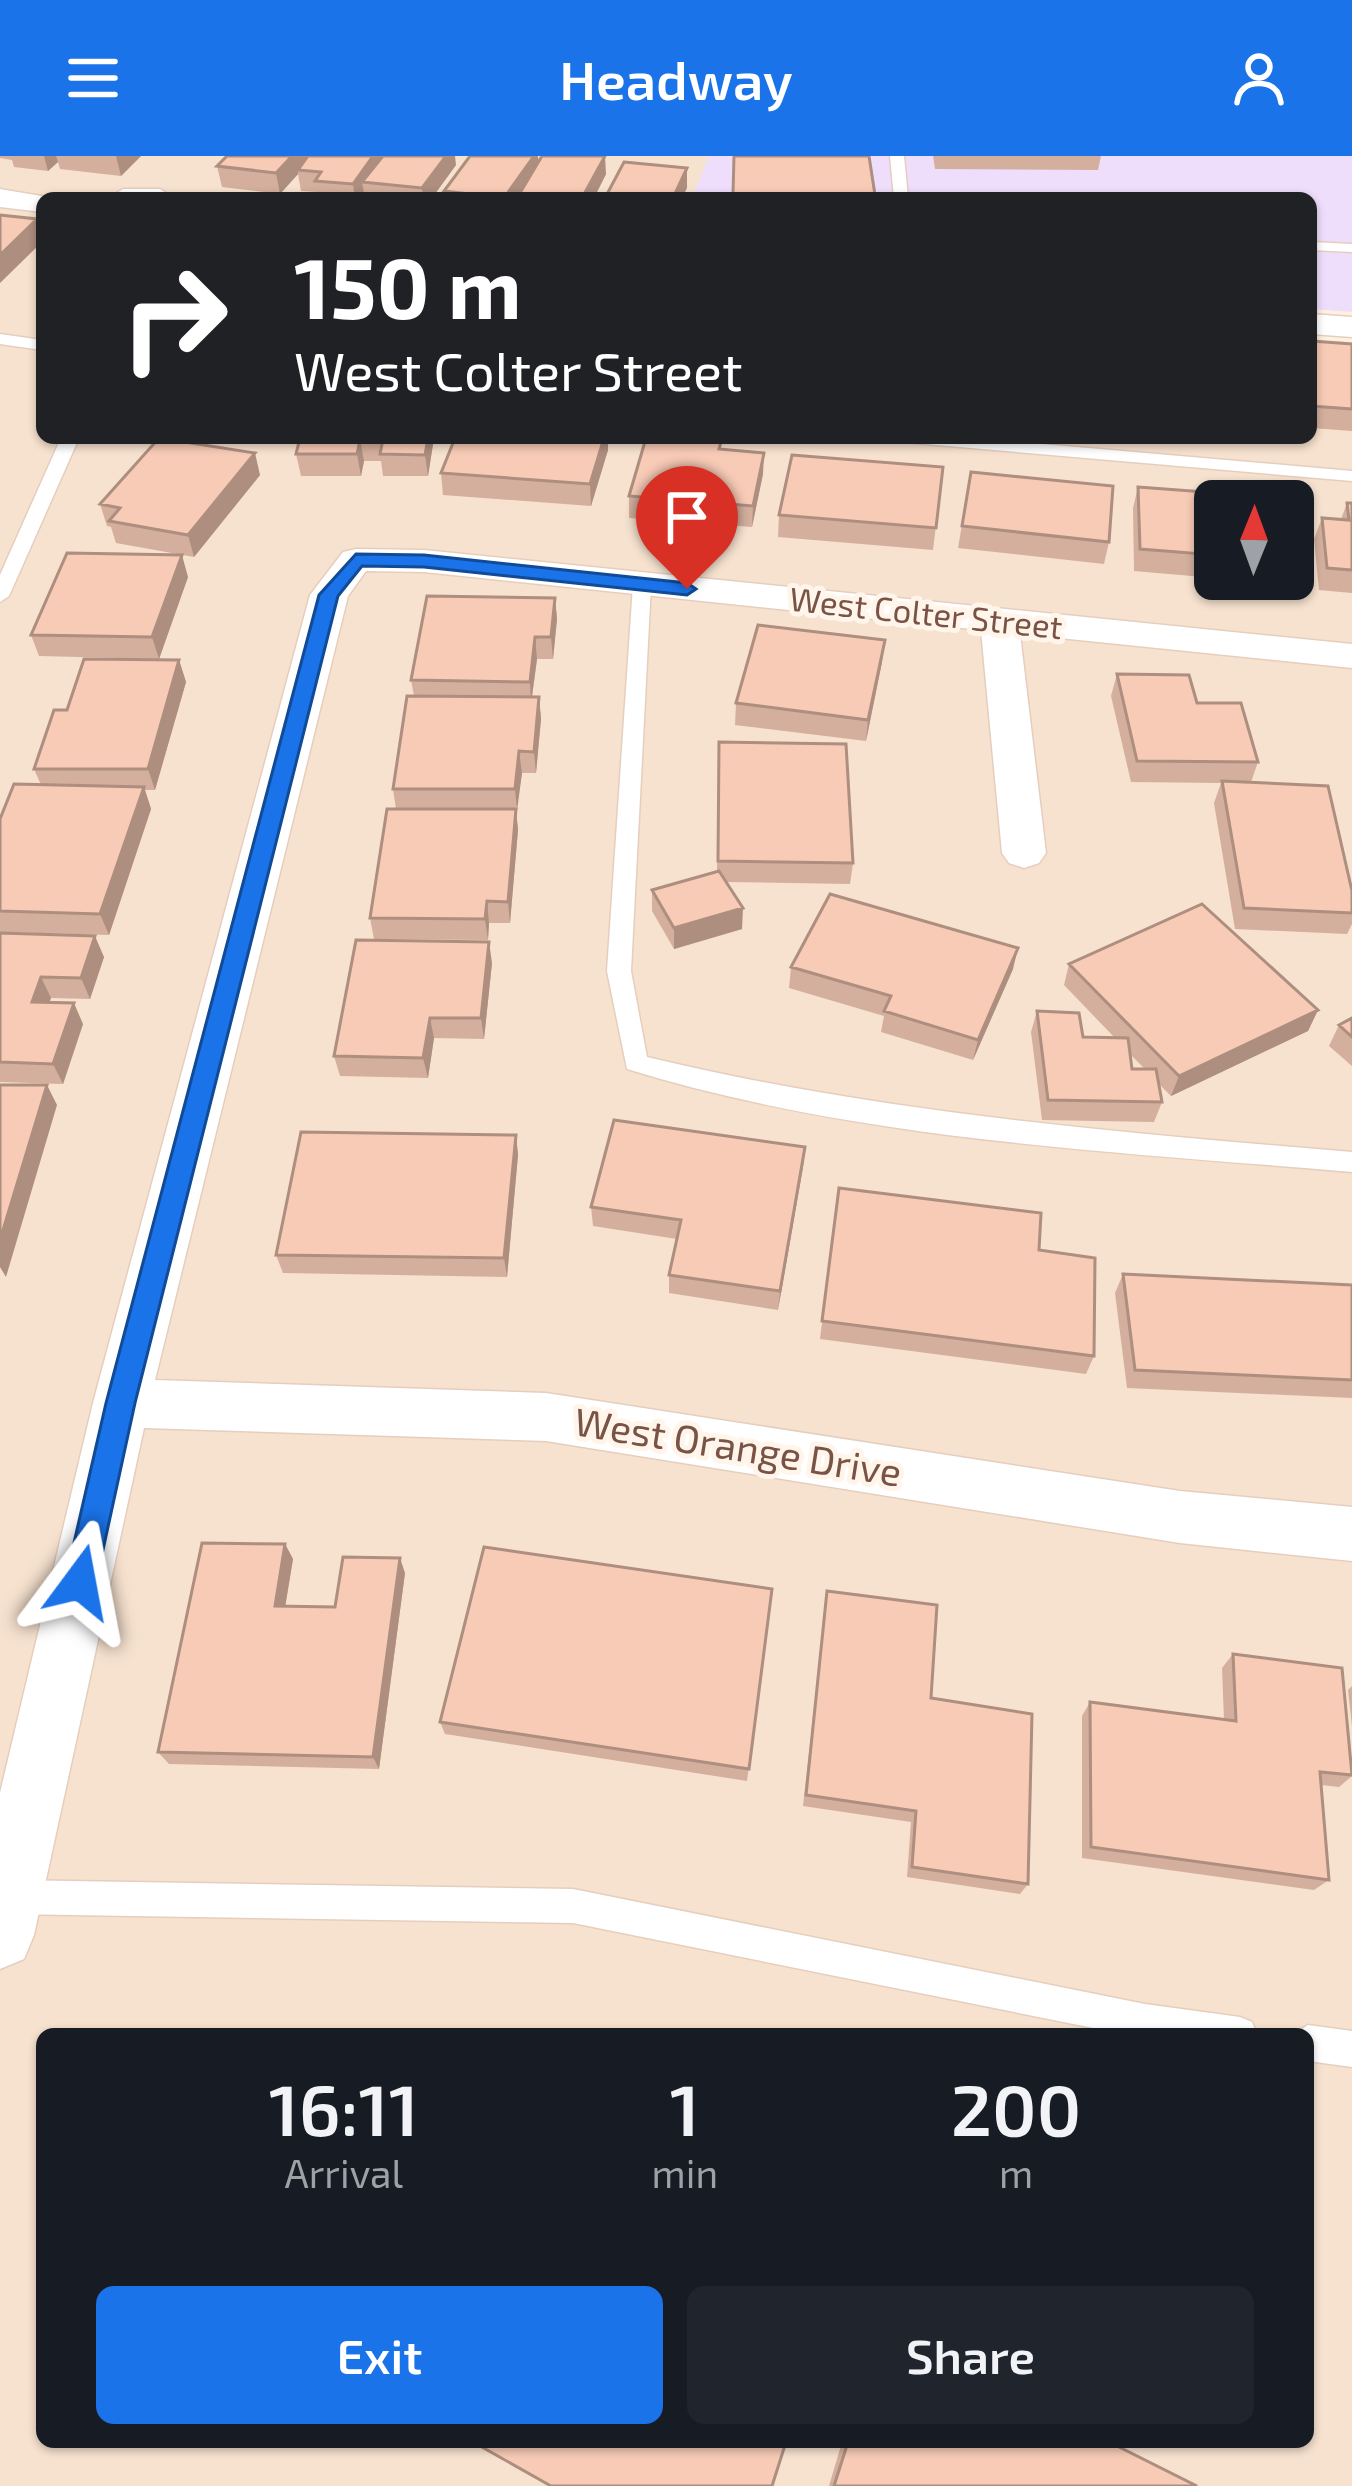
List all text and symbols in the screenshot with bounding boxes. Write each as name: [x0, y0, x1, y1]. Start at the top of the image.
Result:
icon: menu: [60, 45, 126, 111]
icon: person: [1226, 45, 1292, 111]
text: Headway: [559, 46, 793, 111]
text: 150 m: [294, 235, 522, 336]
icon: right: [96, 240, 252, 396]
text: West Colter Street: [294, 337, 743, 402]
pin: [636, 466, 738, 589]
north arrow: [1194, 480, 1314, 600]
map controls: [1194, 480, 1314, 600]
icon: arrive: [654, 484, 720, 550]
street label: West Colter Street: [788, 578, 1065, 646]
street label: West Orange Drive: [571, 1396, 905, 1495]
position arrow: [17, 1519, 143, 1645]
text: 16:11: [269, 2064, 419, 2150]
text: 1: [670, 2064, 700, 2150]
text: 200: [951, 2064, 1081, 2150]
text: Arrival: [284, 2149, 403, 2196]
text: min: [652, 2149, 718, 2196]
text: m: [999, 2149, 1033, 2196]
button: Exit: [96, 2286, 663, 2424]
button: Share: [687, 2286, 1254, 2424]

